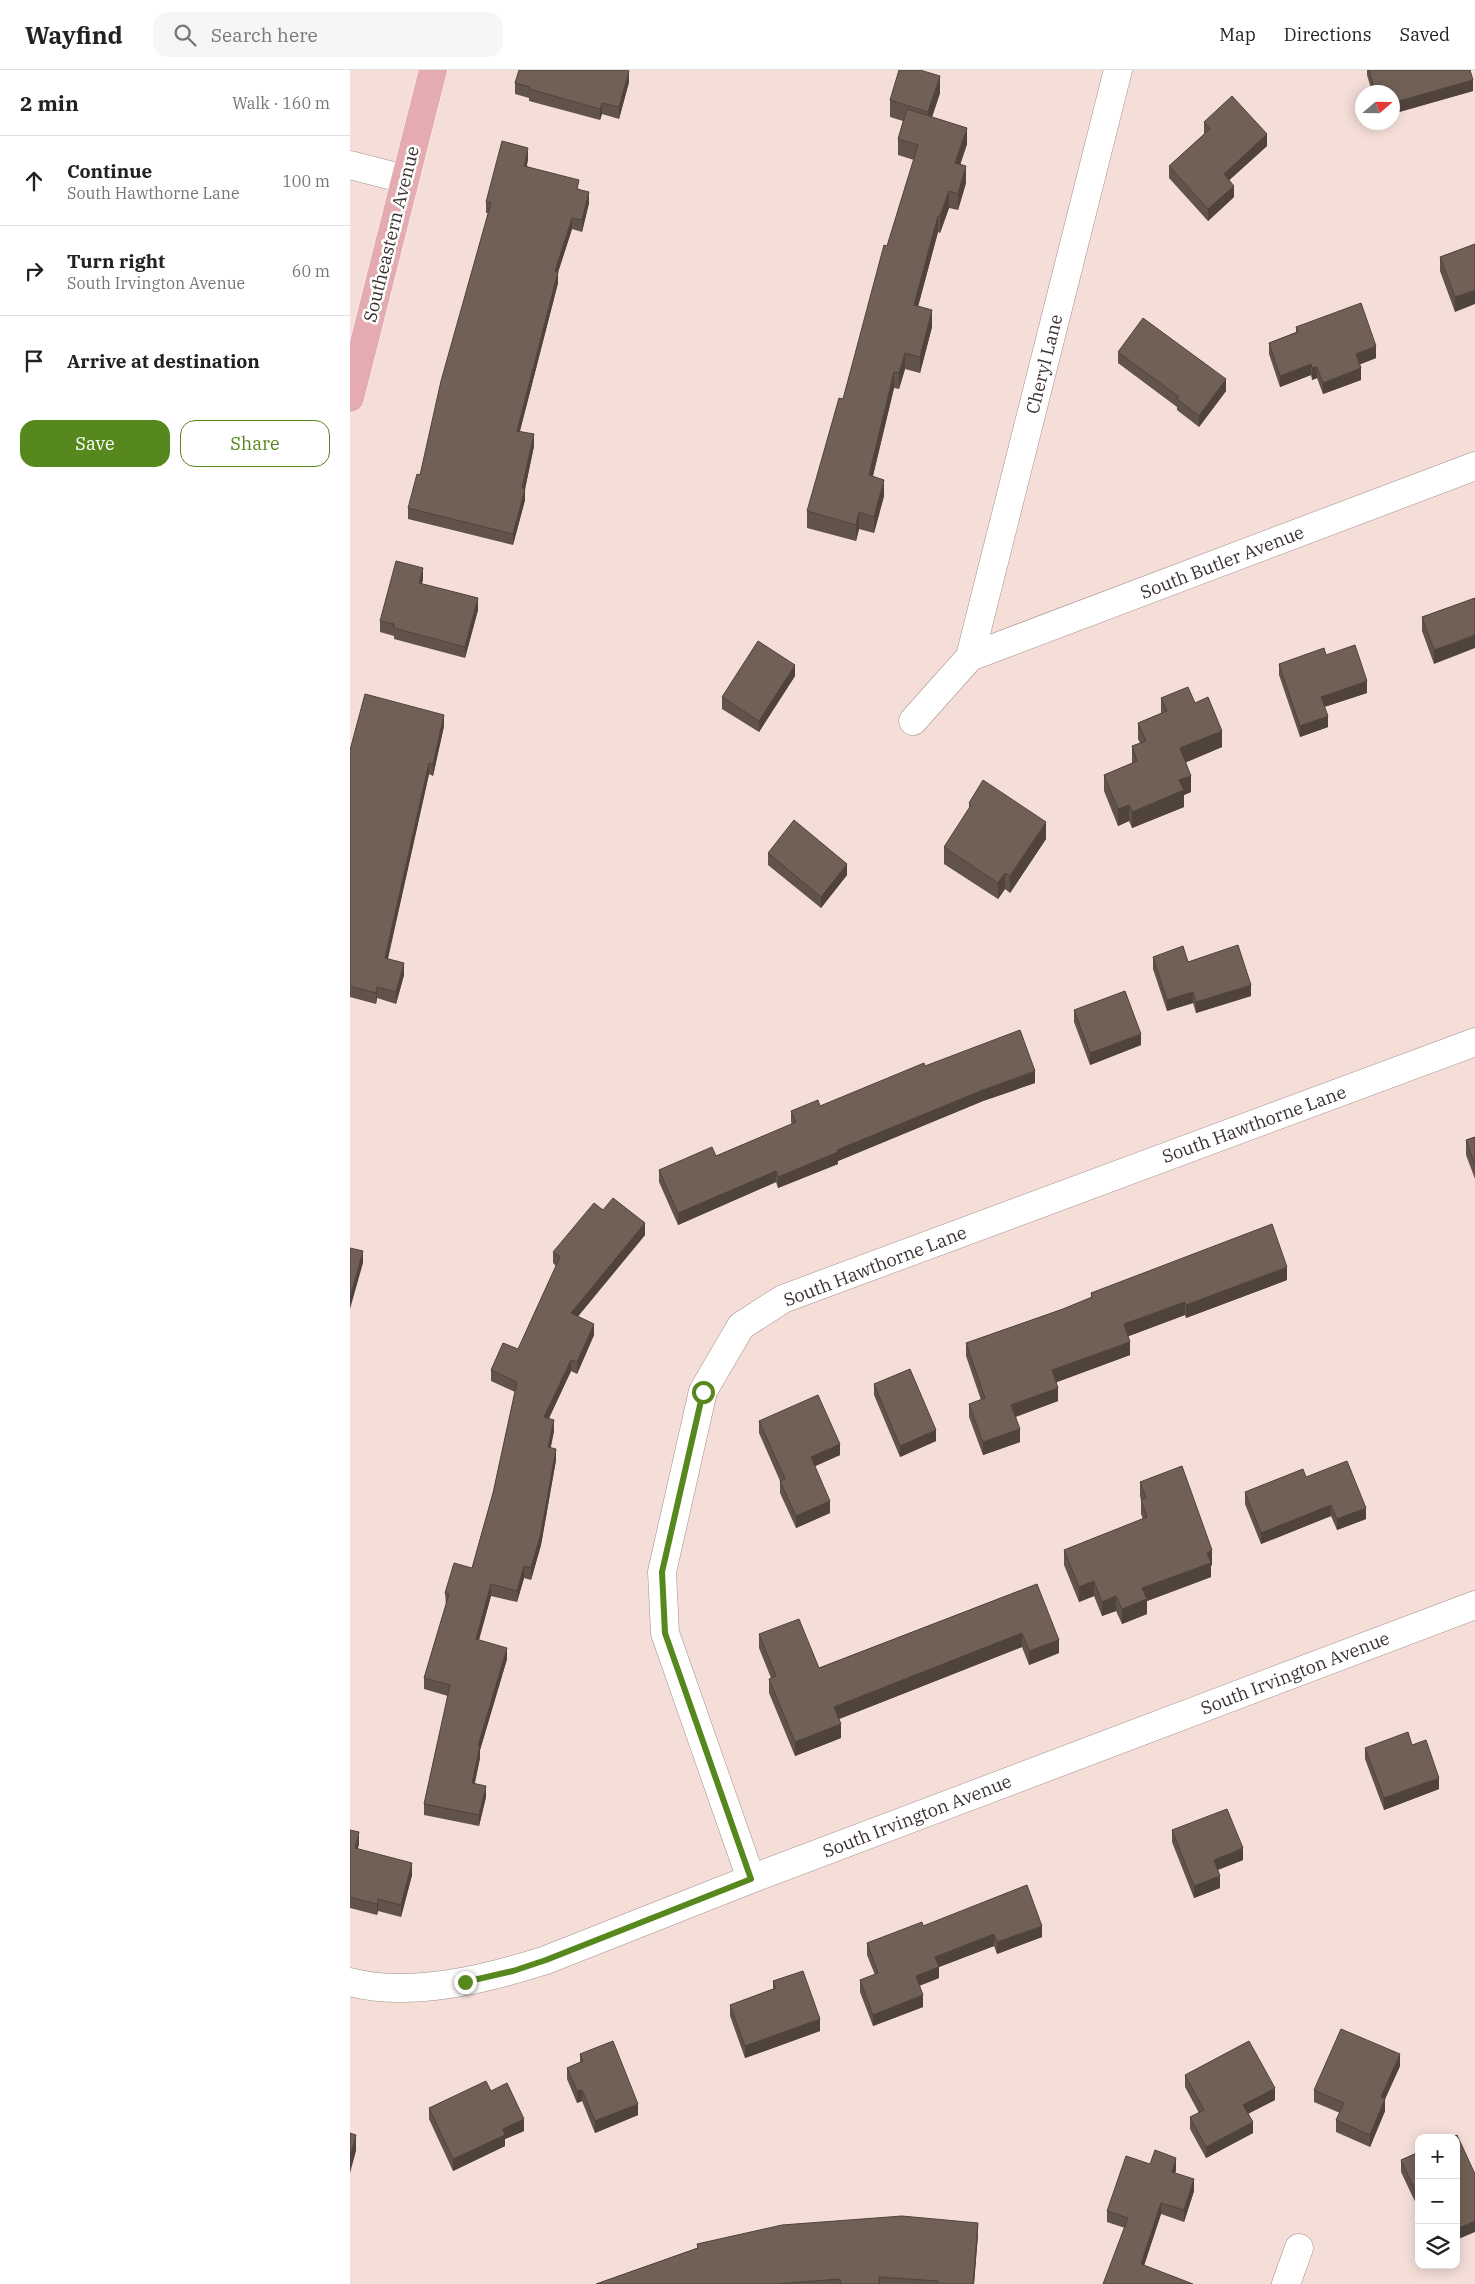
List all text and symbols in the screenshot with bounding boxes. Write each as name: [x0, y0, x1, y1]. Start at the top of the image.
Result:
search box: [153, 12, 503, 57]
text: Wayfind: [25, 19, 123, 51]
icon: search: [171, 21, 199, 49]
text: Search here: [211, 23, 318, 47]
text: Map: [1219, 23, 1256, 46]
text: Directions: [1284, 23, 1372, 46]
text: Saved: [1400, 23, 1450, 46]
north arrow: [1355, 85, 1400, 130]
text: 2 min: [20, 89, 79, 117]
text: Walk · 160 m: [232, 93, 330, 113]
street label: Southeastern Avenue: [358, 144, 424, 324]
text: Continue: [67, 159, 152, 183]
icon: ahead: [20, 167, 48, 195]
text: 100 m: [282, 171, 330, 191]
text: South Hawthorne Lane: [67, 183, 240, 203]
text: Turn right: [67, 249, 165, 273]
icon: right: [20, 257, 48, 285]
text: 60 m: [292, 261, 330, 281]
text: South Irvington Avenue: [67, 273, 245, 293]
street label: Cheryl Lane: [1021, 312, 1067, 416]
icon: arrive: [20, 347, 48, 375]
text: Arrive at destination: [67, 349, 260, 373]
button: Save: [20, 420, 170, 467]
button: Share: [180, 420, 330, 467]
street label: South Butler Avenue: [1137, 520, 1307, 604]
street label: South Hawthorne Lane: [1159, 1080, 1349, 1168]
street label: South Hawthorne Lane: [780, 1220, 970, 1312]
route start: [692, 1381, 715, 1404]
street label: South Irvington Avenue: [1197, 1626, 1393, 1720]
street label: South Irvington Avenue: [819, 1769, 1015, 1863]
route end: [454, 1971, 477, 1994]
map controls: [1415, 2134, 1460, 2269]
button: +: [1415, 2134, 1460, 2179]
button: −: [1415, 2179, 1460, 2224]
button: layers: [1415, 2224, 1460, 2269]

